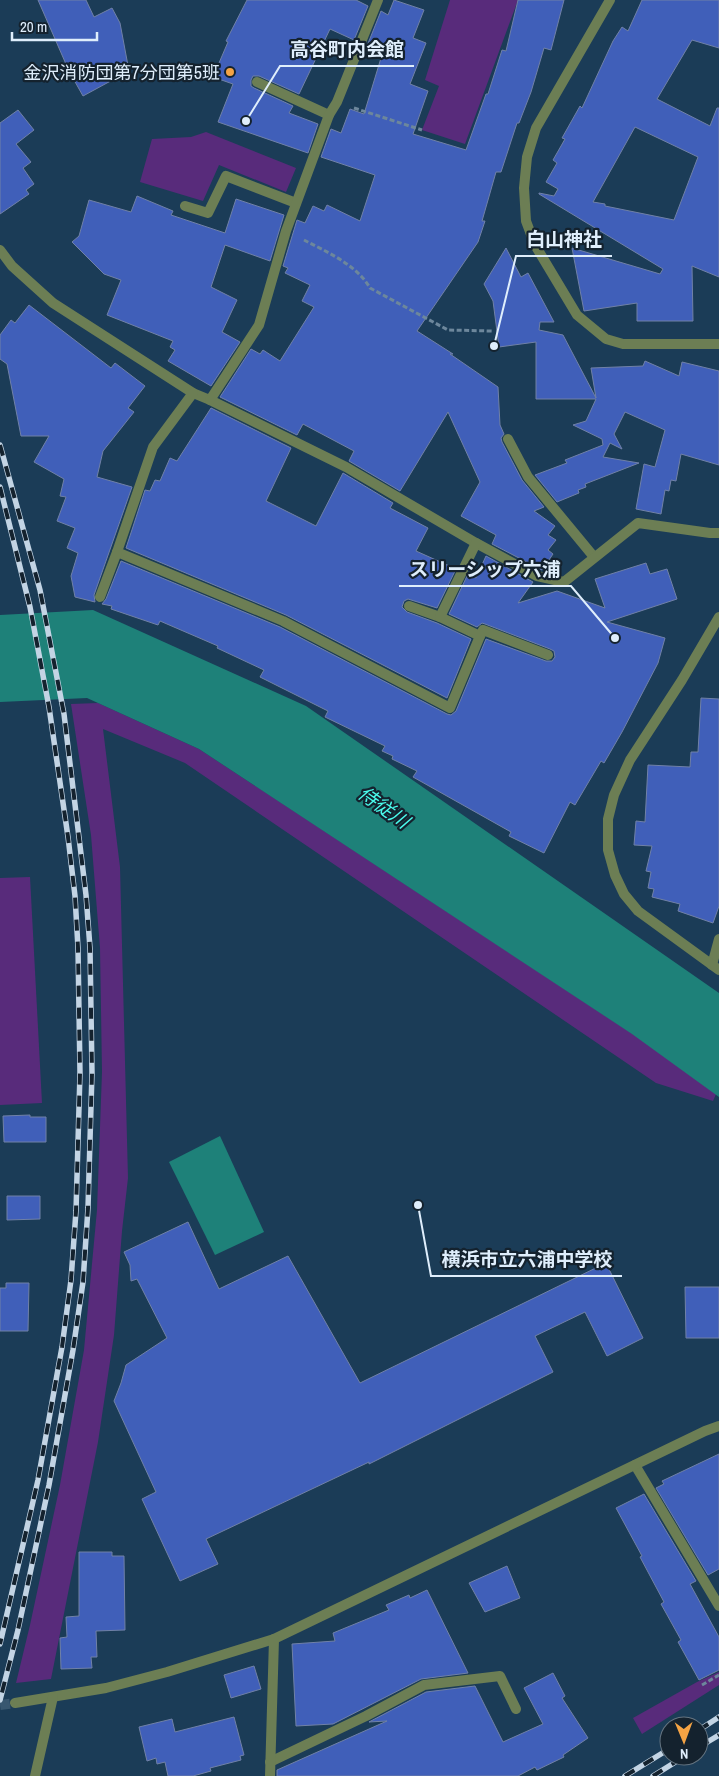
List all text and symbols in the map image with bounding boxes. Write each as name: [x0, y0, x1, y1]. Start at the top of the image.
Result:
scale bar: [12, 10, 98, 42]
text: 20 m: [20, 16, 47, 37]
callout: 高谷町内会館: [280, 32, 414, 66]
text: 高谷町内会館: [290, 36, 404, 62]
place label: 金沢消防団第7分団第5班: [24, 60, 220, 85]
marker: 金沢消防団第7分団第5班: [224, 66, 236, 78]
callout: 白山神社: [516, 222, 612, 256]
text: 白山神社: [526, 226, 602, 252]
callout: スリーシップ六浦: [399, 552, 571, 586]
text: スリーシップ六浦: [409, 556, 561, 582]
water label: 侍従川: [353, 780, 416, 835]
callout: 横浜市立六浦中学校: [431, 1242, 622, 1276]
text: 横浜市立六浦中学校: [441, 1246, 613, 1272]
north arrow: [659, 1716, 709, 1766]
text: N: [680, 1745, 689, 1763]

